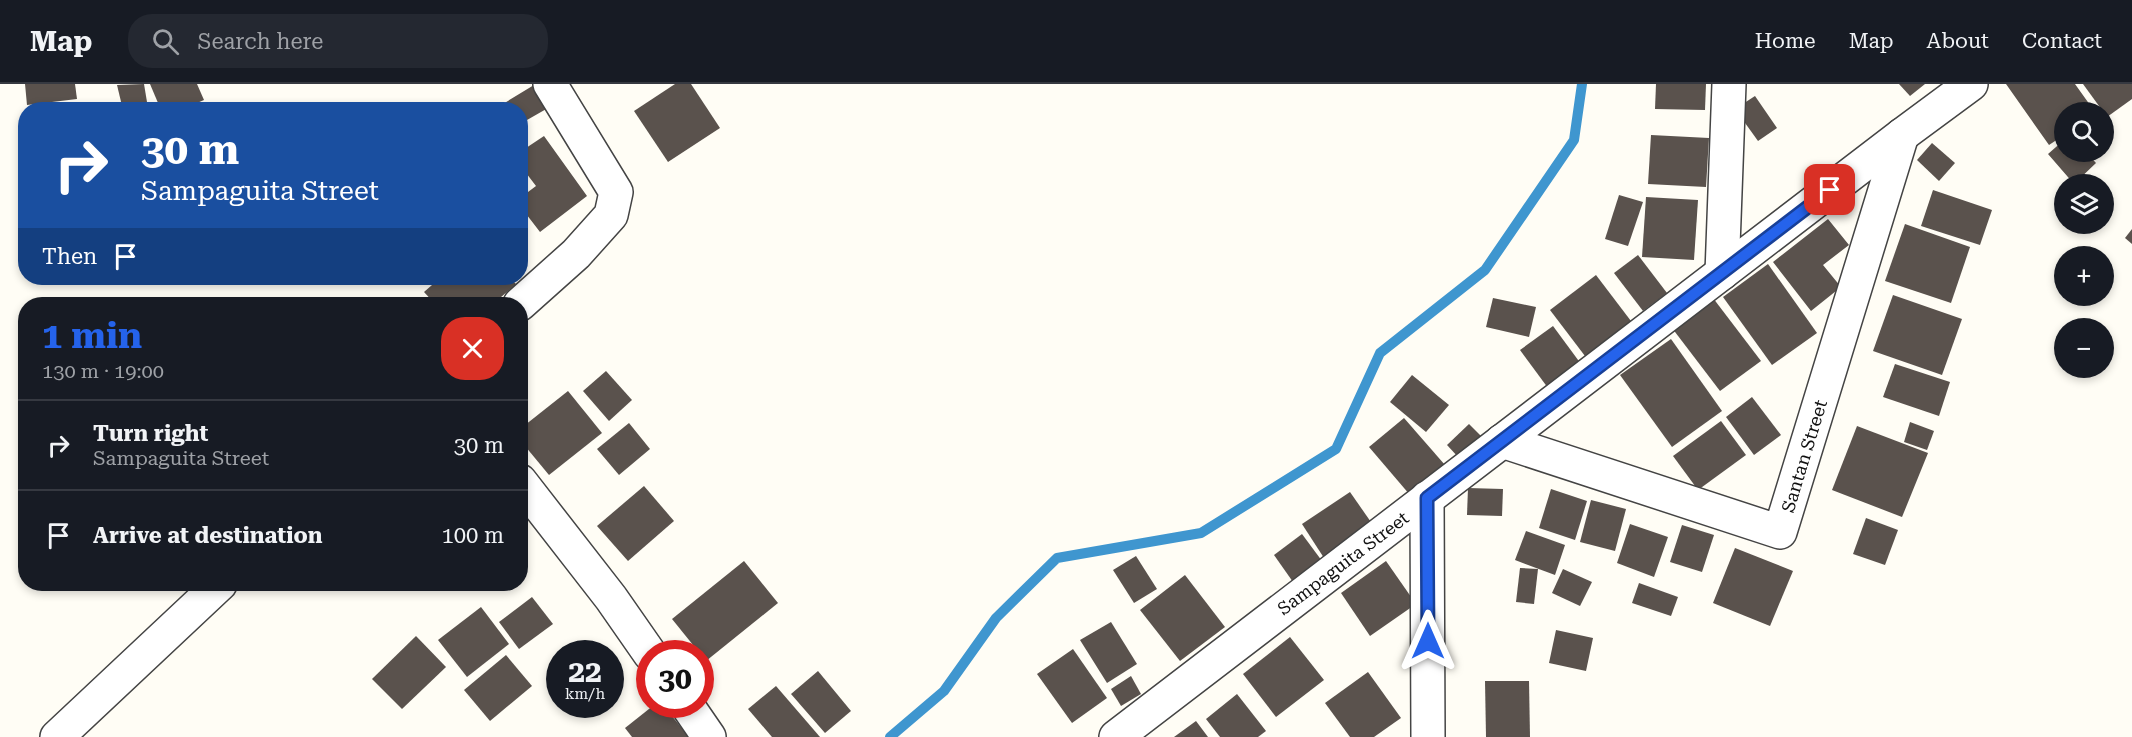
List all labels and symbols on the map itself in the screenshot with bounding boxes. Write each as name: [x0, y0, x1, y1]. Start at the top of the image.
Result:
pin: [1804, 164, 1855, 215]
street label: Santan Street: [1777, 397, 1831, 515]
street label: Sampaguita Street: [1273, 507, 1413, 619]
position arrow: [1396, 609, 1460, 673]
speed limit sign: 30: [636, 640, 714, 718]

